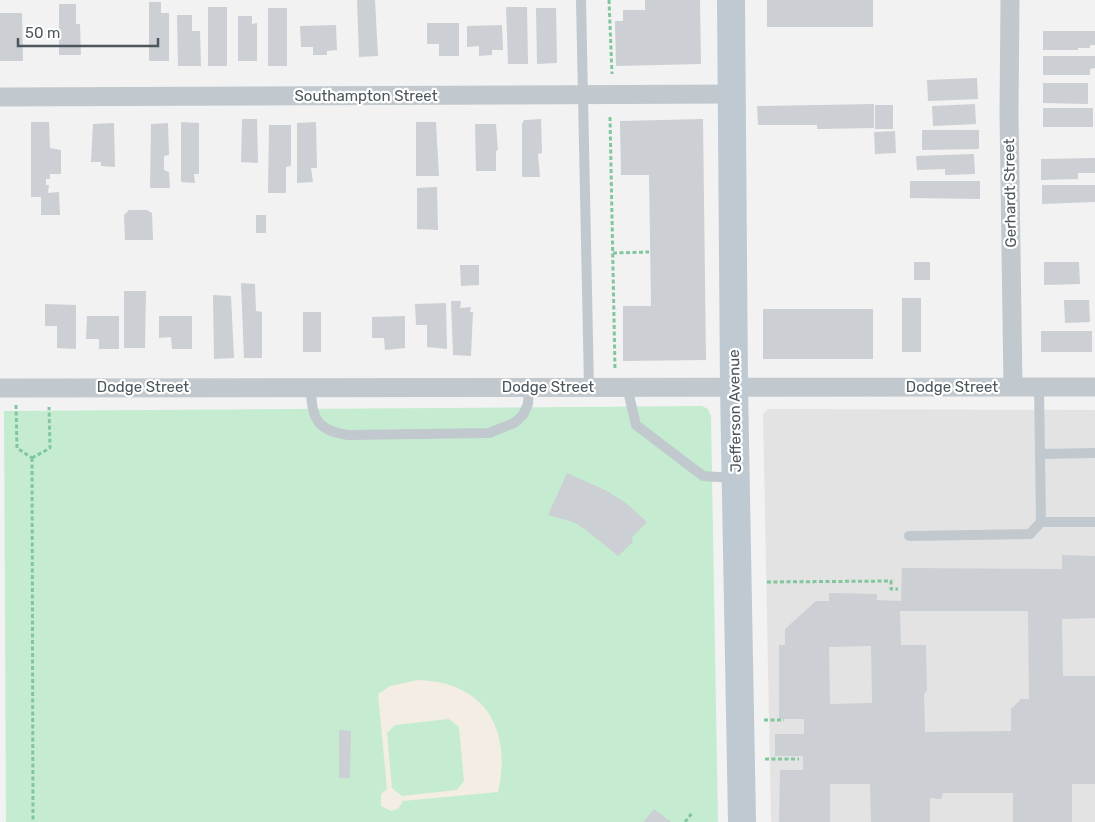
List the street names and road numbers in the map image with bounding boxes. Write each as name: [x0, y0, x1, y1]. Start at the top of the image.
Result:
street label: Southampton Street: [294, 87, 438, 105]
street label: Gerhardt Street: [1000, 138, 1020, 248]
street label: Jefferson Avenue: [725, 349, 745, 473]
street label: Dodge Street: [97, 378, 189, 396]
street label: Dodge Street: [502, 378, 594, 396]
street label: Dodge Street: [906, 378, 998, 396]

